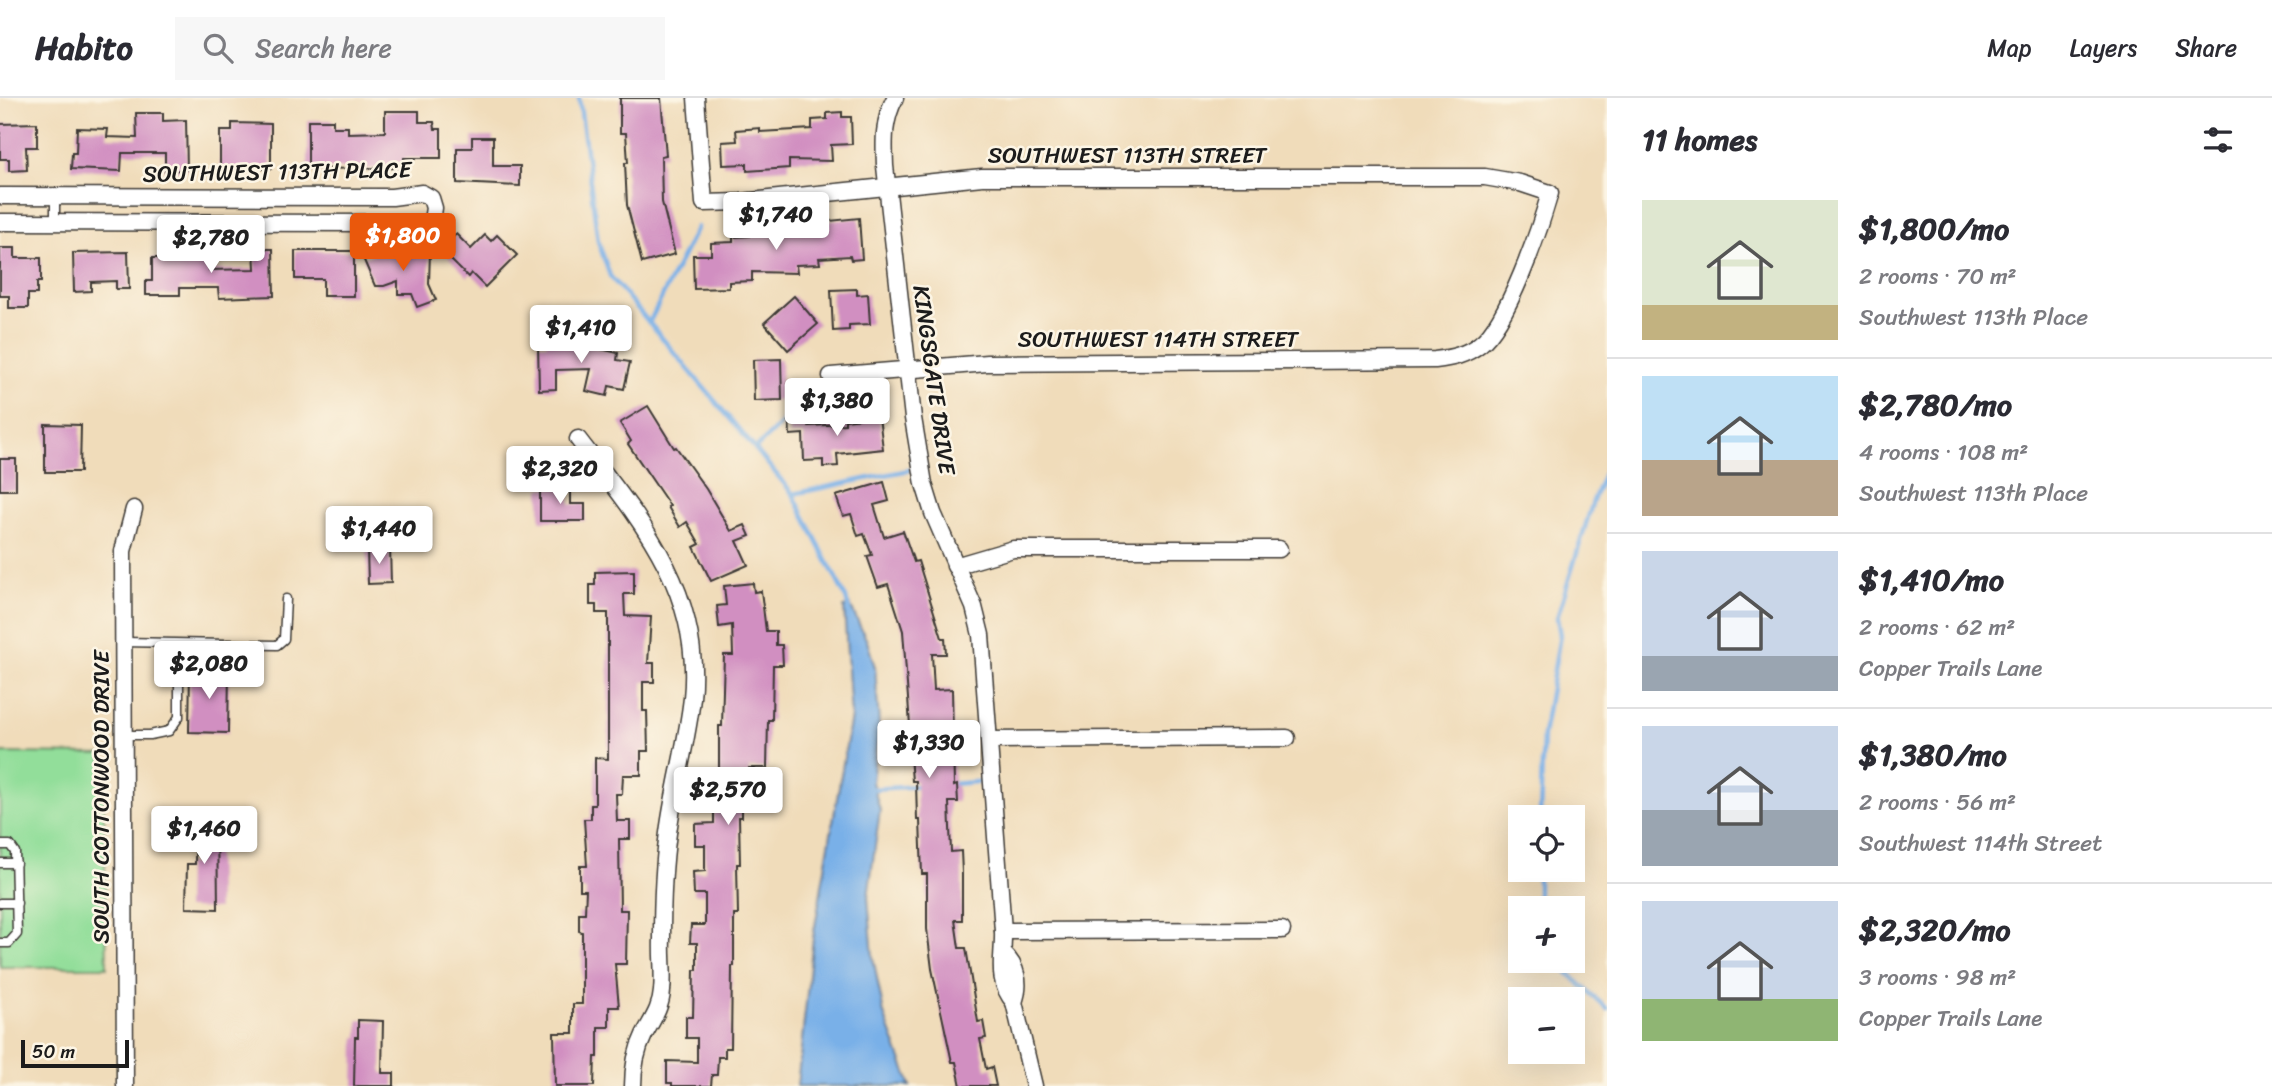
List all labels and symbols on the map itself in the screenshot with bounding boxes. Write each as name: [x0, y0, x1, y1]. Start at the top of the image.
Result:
street label: SOUTHWEST 113TH STREET: [988, 135, 1268, 176]
street label: SOUTHWEST 113TH PLACE: [142, 149, 413, 195]
pin: $1,740: [719, 192, 833, 252]
pin: $1,800: [346, 214, 460, 273]
pin: $2,780: [154, 216, 268, 275]
street label: KINGSGATE DRIVE: [900, 283, 968, 479]
pin: $1,410: [524, 306, 638, 365]
street label: SOUTHWEST 114TH STREET: [1018, 319, 1300, 360]
pin: $1,380: [780, 378, 894, 438]
pin: $2,320: [503, 446, 617, 506]
pin: $1,440: [322, 506, 436, 566]
pin: $2,080: [152, 642, 266, 701]
street label: SOUTH COTTONWOOD DRIVE: [81, 649, 122, 944]
pin: $1,330: [872, 720, 986, 780]
pin: $2,570: [671, 768, 785, 827]
pin: $1,460: [147, 806, 261, 866]
scale bar: [21, 1037, 130, 1069]

